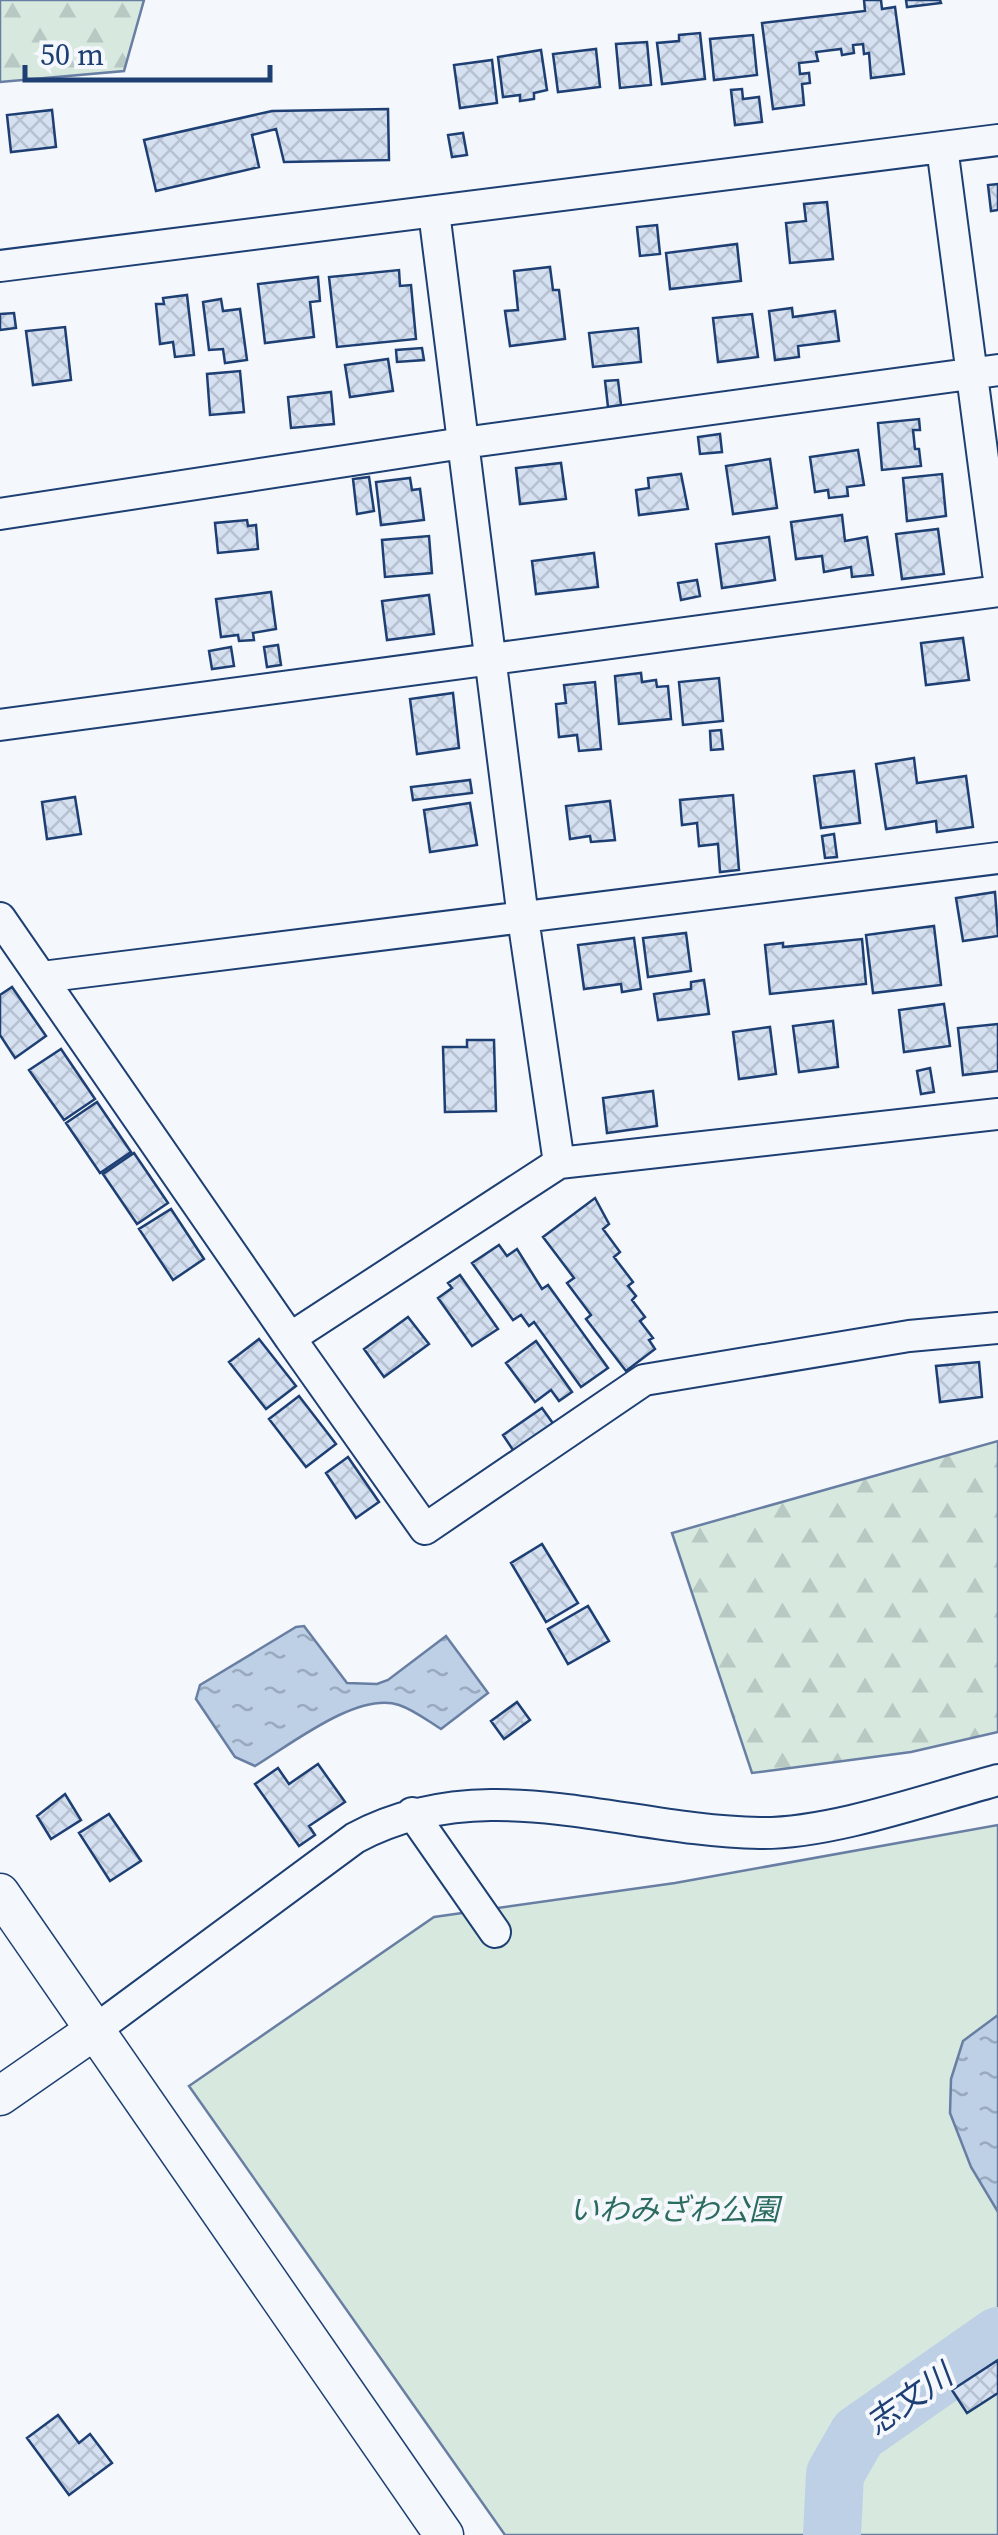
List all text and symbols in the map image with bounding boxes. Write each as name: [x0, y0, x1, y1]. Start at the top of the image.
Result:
scale bar: [25, 20, 270, 82]
text: 50 m: [40, 34, 104, 75]
park label: いわみざわ公園: [569, 2189, 783, 2230]
water label: 志文川: [857, 2352, 963, 2445]

